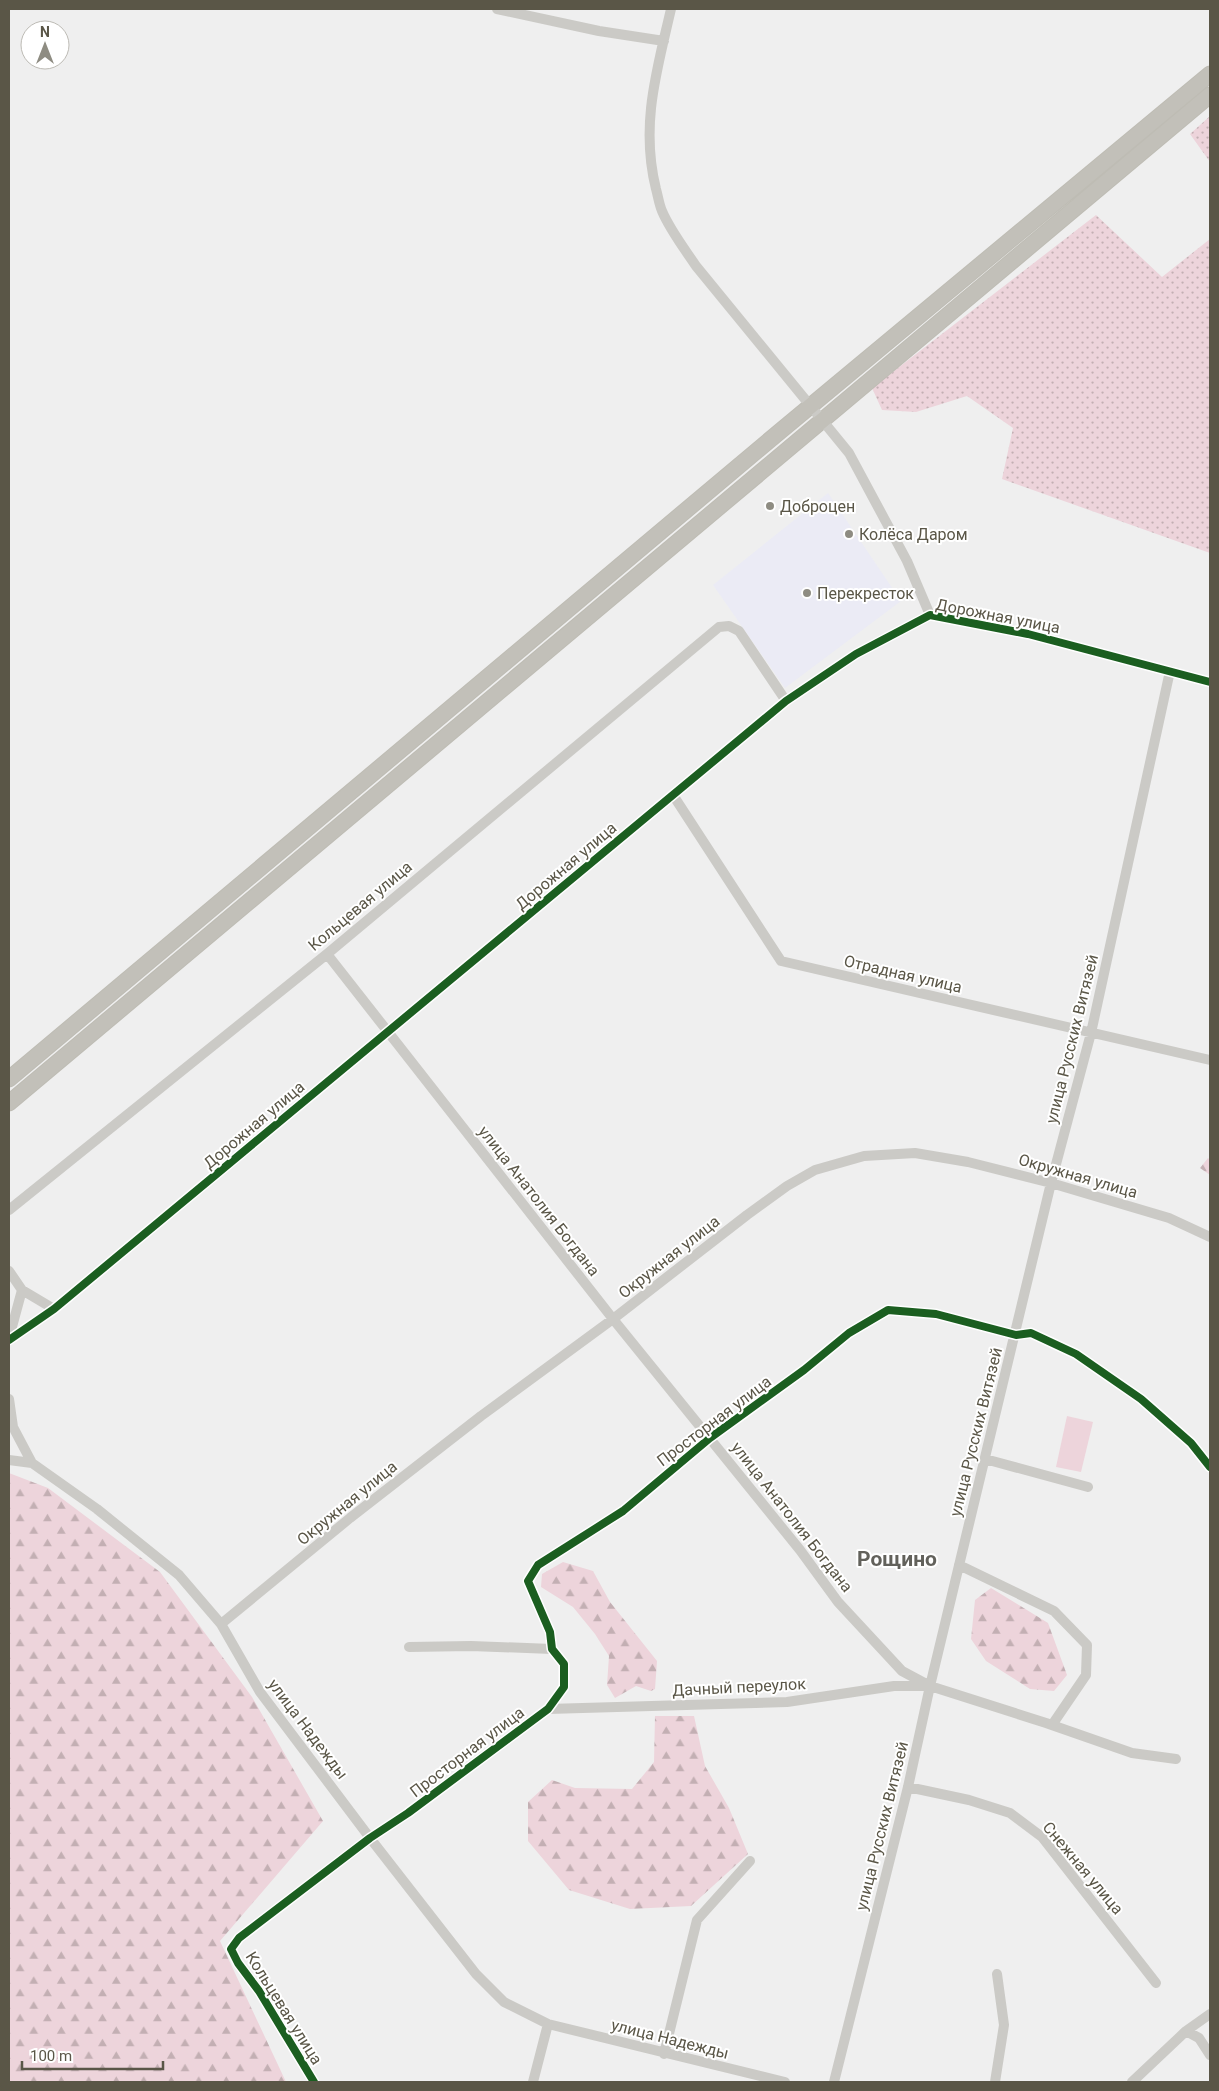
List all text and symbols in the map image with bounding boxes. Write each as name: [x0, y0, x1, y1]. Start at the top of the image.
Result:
north arrow: [20, 20, 70, 70]
text: N: [40, 24, 50, 40]
place label: Доброцен: [780, 497, 855, 516]
marker: Доброцен: [764, 500, 776, 512]
place label: Колёса Даром: [859, 525, 968, 544]
marker: Колёса Даром: [843, 528, 855, 540]
place label: Перекресток: [817, 584, 914, 603]
marker: Перекресток: [801, 587, 813, 599]
street label: Дорожная улица: [934, 595, 1062, 637]
street label: Дорожная улица: [512, 818, 620, 914]
street label: Кольцевая улица: [304, 857, 416, 955]
street label: Отрадная улица: [842, 951, 964, 997]
street label: улица Русских Витязей: [1042, 952, 1102, 1126]
street label: Дорожная улица: [200, 1077, 308, 1173]
street label: улица Анатолия Богдана: [474, 1122, 604, 1280]
street label: Окружная улица: [1016, 1150, 1140, 1202]
street label: Окружная улица: [615, 1212, 723, 1302]
street label: улица Русских Витязей: [946, 1345, 1006, 1519]
street label: Просторная улица: [653, 1372, 775, 1470]
street label: улица Анатолия Богдана: [727, 1438, 857, 1596]
street label: Окружная улица: [293, 1457, 401, 1549]
district label: Рощино: [857, 1547, 937, 1571]
street label: Дачный переулок: [672, 1674, 807, 1700]
street label: улица Надежды: [264, 1675, 352, 1783]
street label: Просторная улица: [406, 1703, 528, 1801]
street label: улица Русских Витязей: [852, 1739, 912, 1913]
street label: Снежная улица: [1039, 1818, 1127, 1918]
street label: Кольцевая улица: [242, 1948, 326, 2068]
street label: улица Надежды: [609, 2015, 731, 2063]
scale bar: [22, 2038, 164, 2070]
text: 100 m: [30, 2047, 72, 2065]

